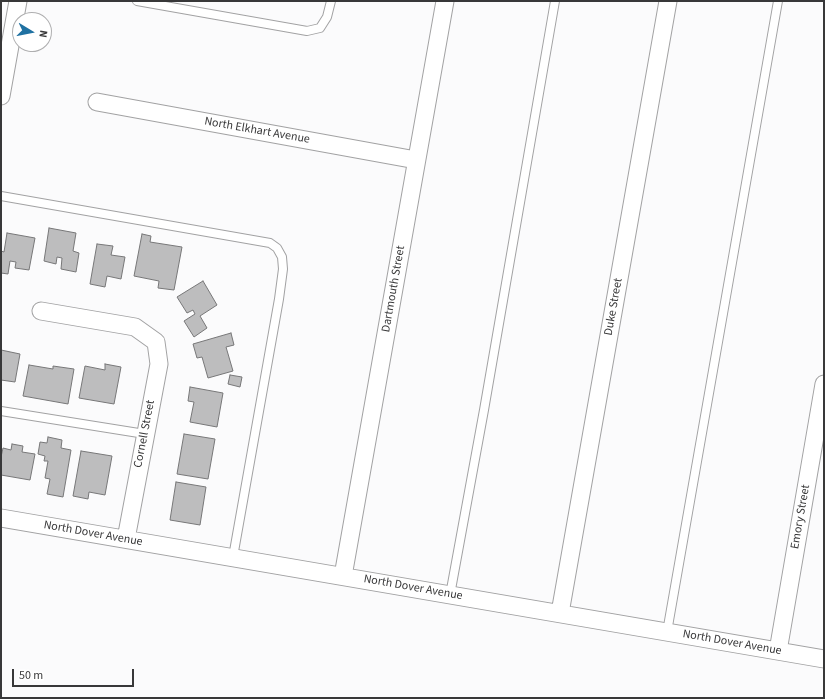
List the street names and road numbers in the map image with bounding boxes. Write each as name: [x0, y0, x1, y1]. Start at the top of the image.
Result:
street label: North Elkhart Avenue: [203, 115, 311, 147]
street label: Dartmouth Street: [379, 245, 409, 333]
street label: Duke Street: [602, 277, 626, 337]
street label: Cornell Street: [131, 399, 159, 469]
street label: Emory Street: [788, 484, 814, 550]
street label: North Dover Avenue: [42, 518, 144, 550]
street label: North Dover Avenue: [362, 572, 464, 604]
street label: North Dover Avenue: [681, 627, 783, 659]

